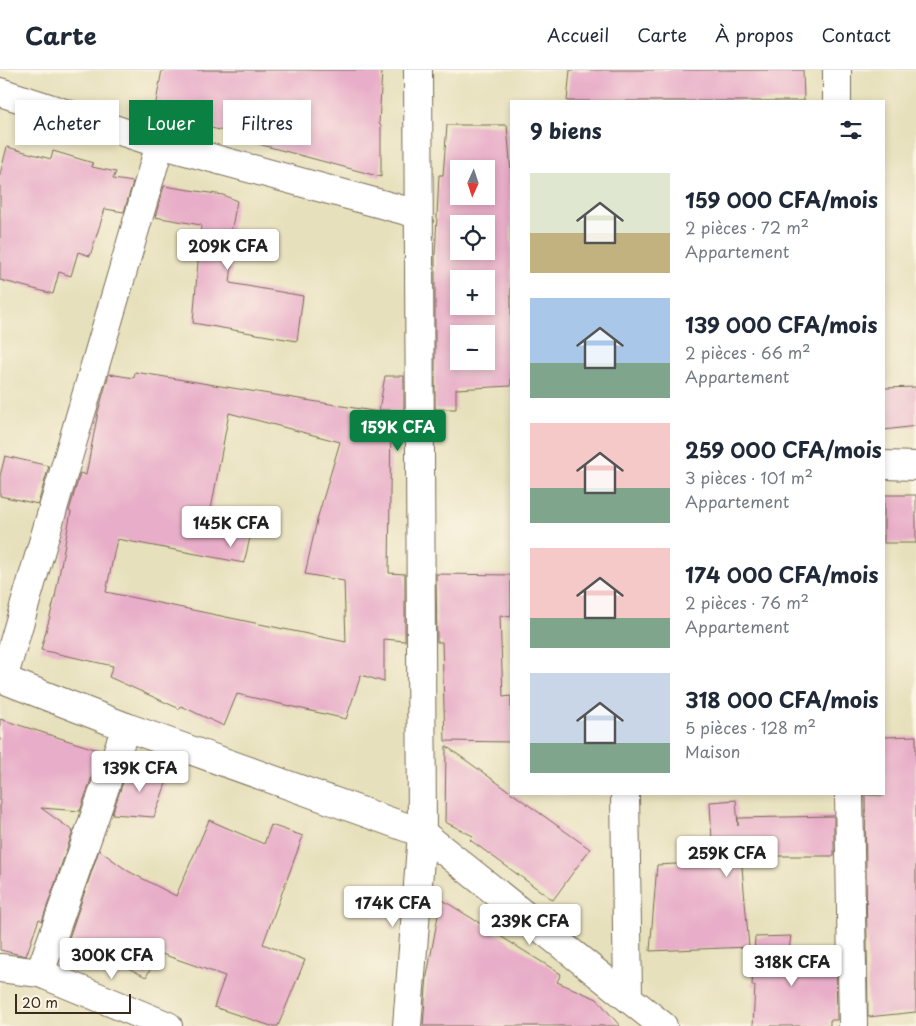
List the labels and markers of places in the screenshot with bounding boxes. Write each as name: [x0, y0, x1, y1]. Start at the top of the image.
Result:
pin: 209K CFA: [176, 228, 280, 271]
pin: 159K CFA: [346, 410, 450, 452]
pin: 145K CFA: [179, 506, 283, 548]
pin: 139K CFA: [88, 750, 192, 793]
pin: 259K CFA: [675, 836, 779, 878]
pin: 174K CFA: [341, 886, 445, 928]
pin: 239K CFA: [478, 904, 582, 946]
pin: 300K CFA: [60, 938, 164, 980]
pin: 318K CFA: [740, 944, 844, 987]

